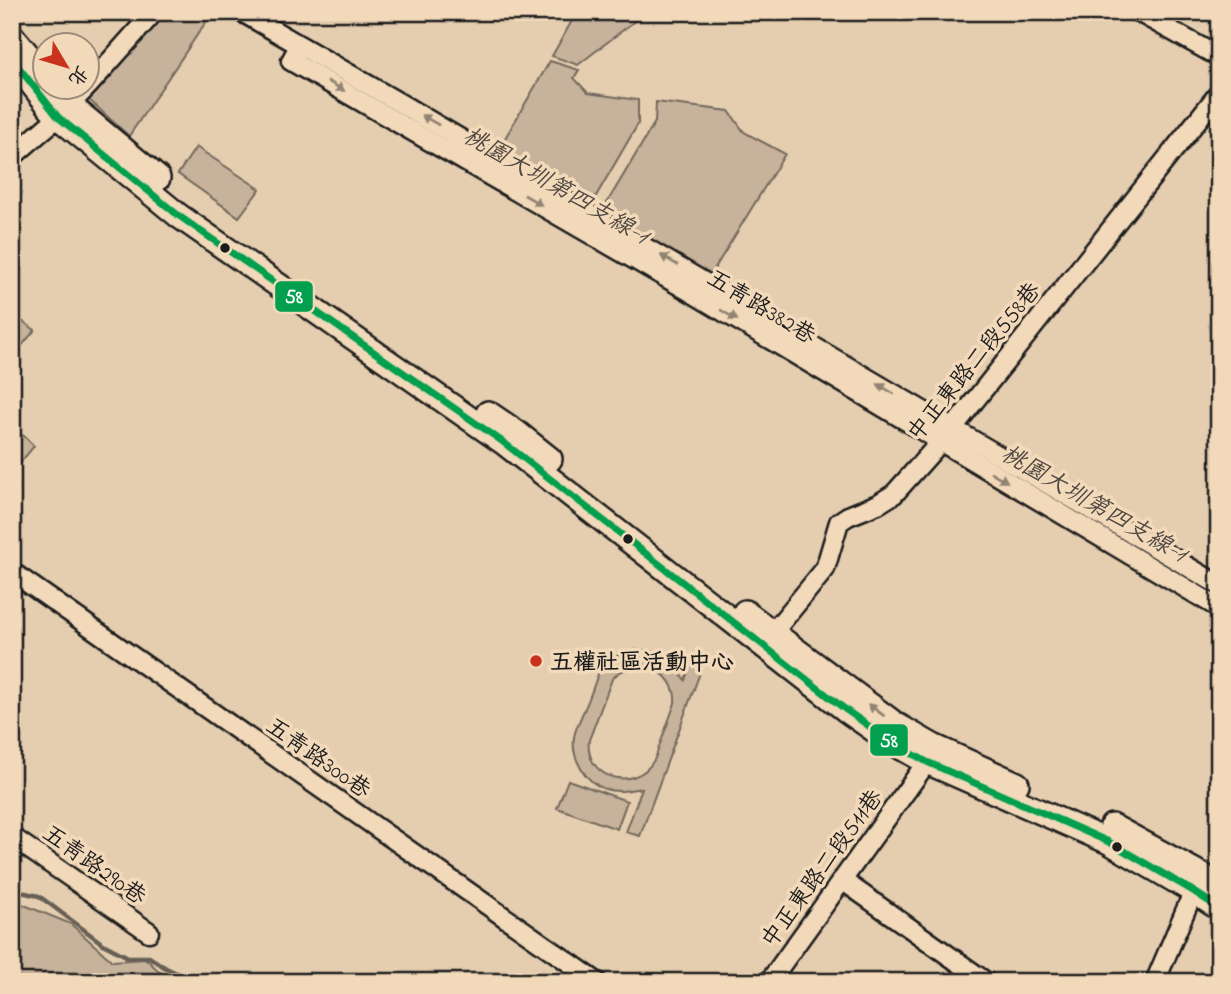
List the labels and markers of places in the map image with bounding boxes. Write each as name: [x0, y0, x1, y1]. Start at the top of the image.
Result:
unlabelled marker: [218, 241, 232, 255]
unlabelled marker: [621, 532, 635, 546]
place label: 五權社區活動中心: [550, 647, 734, 680]
marker: 五權社區活動中心: [528, 653, 544, 669]
unlabelled marker: [1110, 840, 1124, 854]

